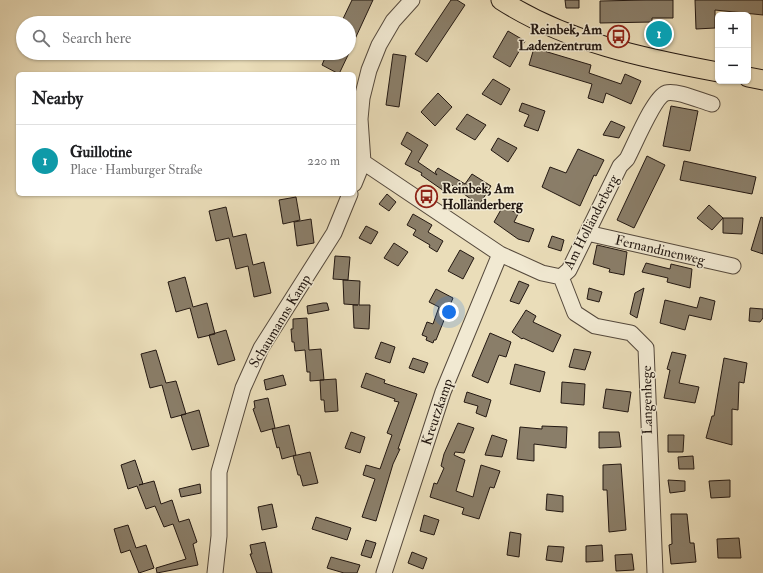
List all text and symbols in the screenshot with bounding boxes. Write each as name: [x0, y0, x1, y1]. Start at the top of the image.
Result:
map controls: [715, 12, 751, 84]
button: +: [715, 12, 751, 48]
search box: [16, 16, 356, 60]
pin: 1: [646, 19, 672, 49]
place label: Reinbek, Am Ladenzentrum: [519, 21, 602, 54]
bus stop icon: Reinbek, Am Ladenzentrum: [605, 24, 631, 50]
icon: search: [30, 27, 52, 49]
text: Search here: [62, 29, 131, 48]
button: −: [715, 48, 751, 84]
text: Nearby: [32, 88, 83, 109]
text: Guillotine: [70, 143, 132, 162]
text: 1: [43, 153, 47, 169]
text: 220 m: [307, 153, 340, 169]
text: Place · Hamburger Straße: [70, 162, 202, 178]
street label: Am Holländerberg: [559, 171, 623, 273]
place label: Reinbek, Am Holländerberg: [442, 180, 524, 214]
bus stop icon: Reinbek, Am Holländerberg: [414, 183, 440, 209]
street label: Fernandinenweg: [613, 231, 708, 269]
street label: Schaumanns Kamp: [245, 271, 315, 371]
your location: [439, 302, 459, 322]
street label: Langenhege: [638, 365, 656, 435]
street label: Kreutzkamp: [418, 376, 457, 448]

